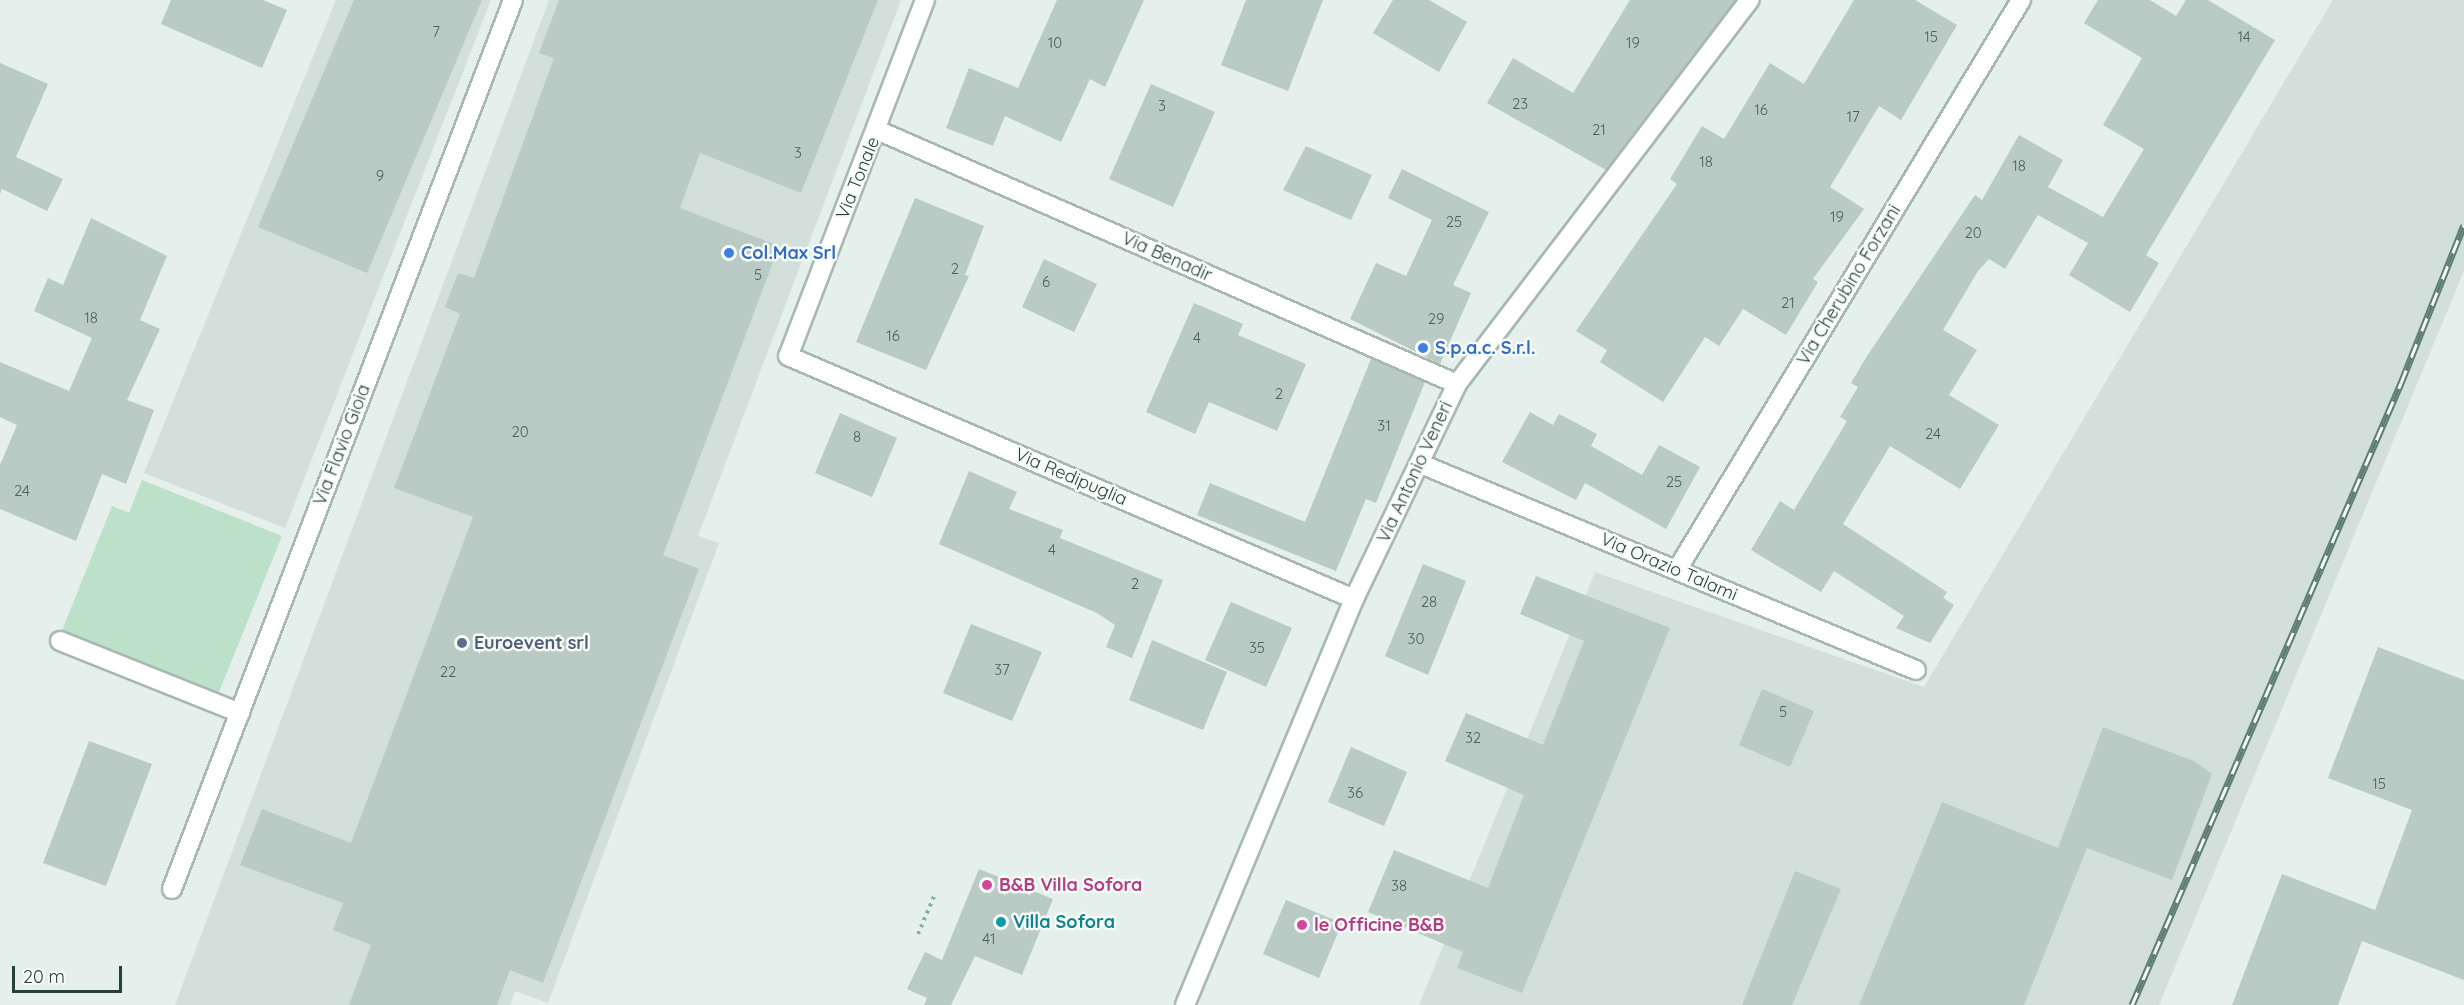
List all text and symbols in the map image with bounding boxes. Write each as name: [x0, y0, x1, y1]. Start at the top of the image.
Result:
house number: 7: [432, 23, 440, 41]
house number: 15: [1924, 28, 1938, 46]
house number: 14: [2237, 28, 2251, 46]
house number: 10: [1048, 34, 1062, 52]
house number: 19: [1626, 34, 1640, 52]
house number: 23: [1512, 95, 1528, 113]
house number: 3: [1158, 97, 1166, 115]
house number: 16: [1754, 101, 1768, 119]
house number: 17: [1846, 108, 1860, 126]
house number: 21: [1592, 121, 1606, 139]
street label: Via Tonale: [832, 134, 884, 222]
house number: 3: [794, 144, 802, 162]
house number: 18: [1699, 153, 1713, 171]
house number: 18: [2012, 157, 2026, 175]
house number: 9: [376, 167, 384, 185]
street label: Via Cherubino Forzani: [1793, 201, 1905, 369]
house number: 19: [1830, 208, 1844, 226]
house number: 25: [1446, 213, 1462, 231]
house number: 20: [1964, 224, 1982, 242]
street label: Via Benadir: [1119, 228, 1215, 286]
place label: Col.Max Srl: [741, 242, 836, 264]
marker: Col.Max Srl: [722, 246, 736, 260]
house number: 2: [951, 260, 959, 278]
house number: 5: [754, 266, 762, 284]
house number: 6: [1042, 273, 1050, 291]
house number: 21: [1781, 294, 1795, 312]
house number: 18: [84, 309, 98, 327]
house number: 29: [1428, 310, 1444, 328]
house number: 16: [886, 327, 900, 345]
house number: 4: [1193, 329, 1201, 347]
place label: S.p.a.c. S.r.l.: [1435, 337, 1535, 359]
marker: S.p.a.c. S.r.l.: [1416, 341, 1430, 355]
street label: Via Flavio Gioia: [309, 381, 375, 509]
house number: 2: [1275, 385, 1283, 403]
street label: Via Antonio Veneri: [1373, 398, 1457, 546]
house number: 31: [1377, 417, 1391, 435]
house number: 20: [511, 423, 529, 441]
house number: 24: [1925, 425, 1941, 443]
house number: 8: [853, 428, 861, 446]
street label: Via Redipuglia: [1012, 444, 1130, 510]
house number: 25: [1666, 473, 1682, 491]
house number: 24: [14, 482, 30, 500]
street label: Via Orazio Talami: [1597, 528, 1741, 606]
house number: 4: [1048, 541, 1056, 559]
house number: 2: [1131, 575, 1139, 593]
house number: 28: [1421, 593, 1437, 611]
house number: 30: [1408, 630, 1424, 648]
place label: Euroevent srl: [474, 632, 589, 654]
marker: Euroevent srl: [455, 636, 469, 650]
house number: 35: [1249, 639, 1265, 657]
house number: 37: [994, 661, 1010, 679]
house number: 22: [440, 663, 456, 681]
house number: 5: [1779, 703, 1787, 721]
house number: 32: [1465, 729, 1481, 747]
house number: 15: [2372, 775, 2386, 793]
house number: 36: [1347, 784, 1363, 802]
place label: B&B Villa Sofora: [999, 874, 1142, 896]
house number: 38: [1391, 877, 1407, 895]
marker: B&B Villa Sofora: [980, 878, 994, 892]
place label: Villa Sofora: [1013, 911, 1115, 933]
place label: le Officine B&B: [1314, 914, 1444, 936]
marker: Villa Sofora: [994, 915, 1008, 929]
marker: le Officine B&B: [1295, 918, 1309, 932]
house number: 41: [982, 930, 996, 948]
scale bar: [15, 954, 124, 992]
text: 20 m: [23, 965, 65, 988]

